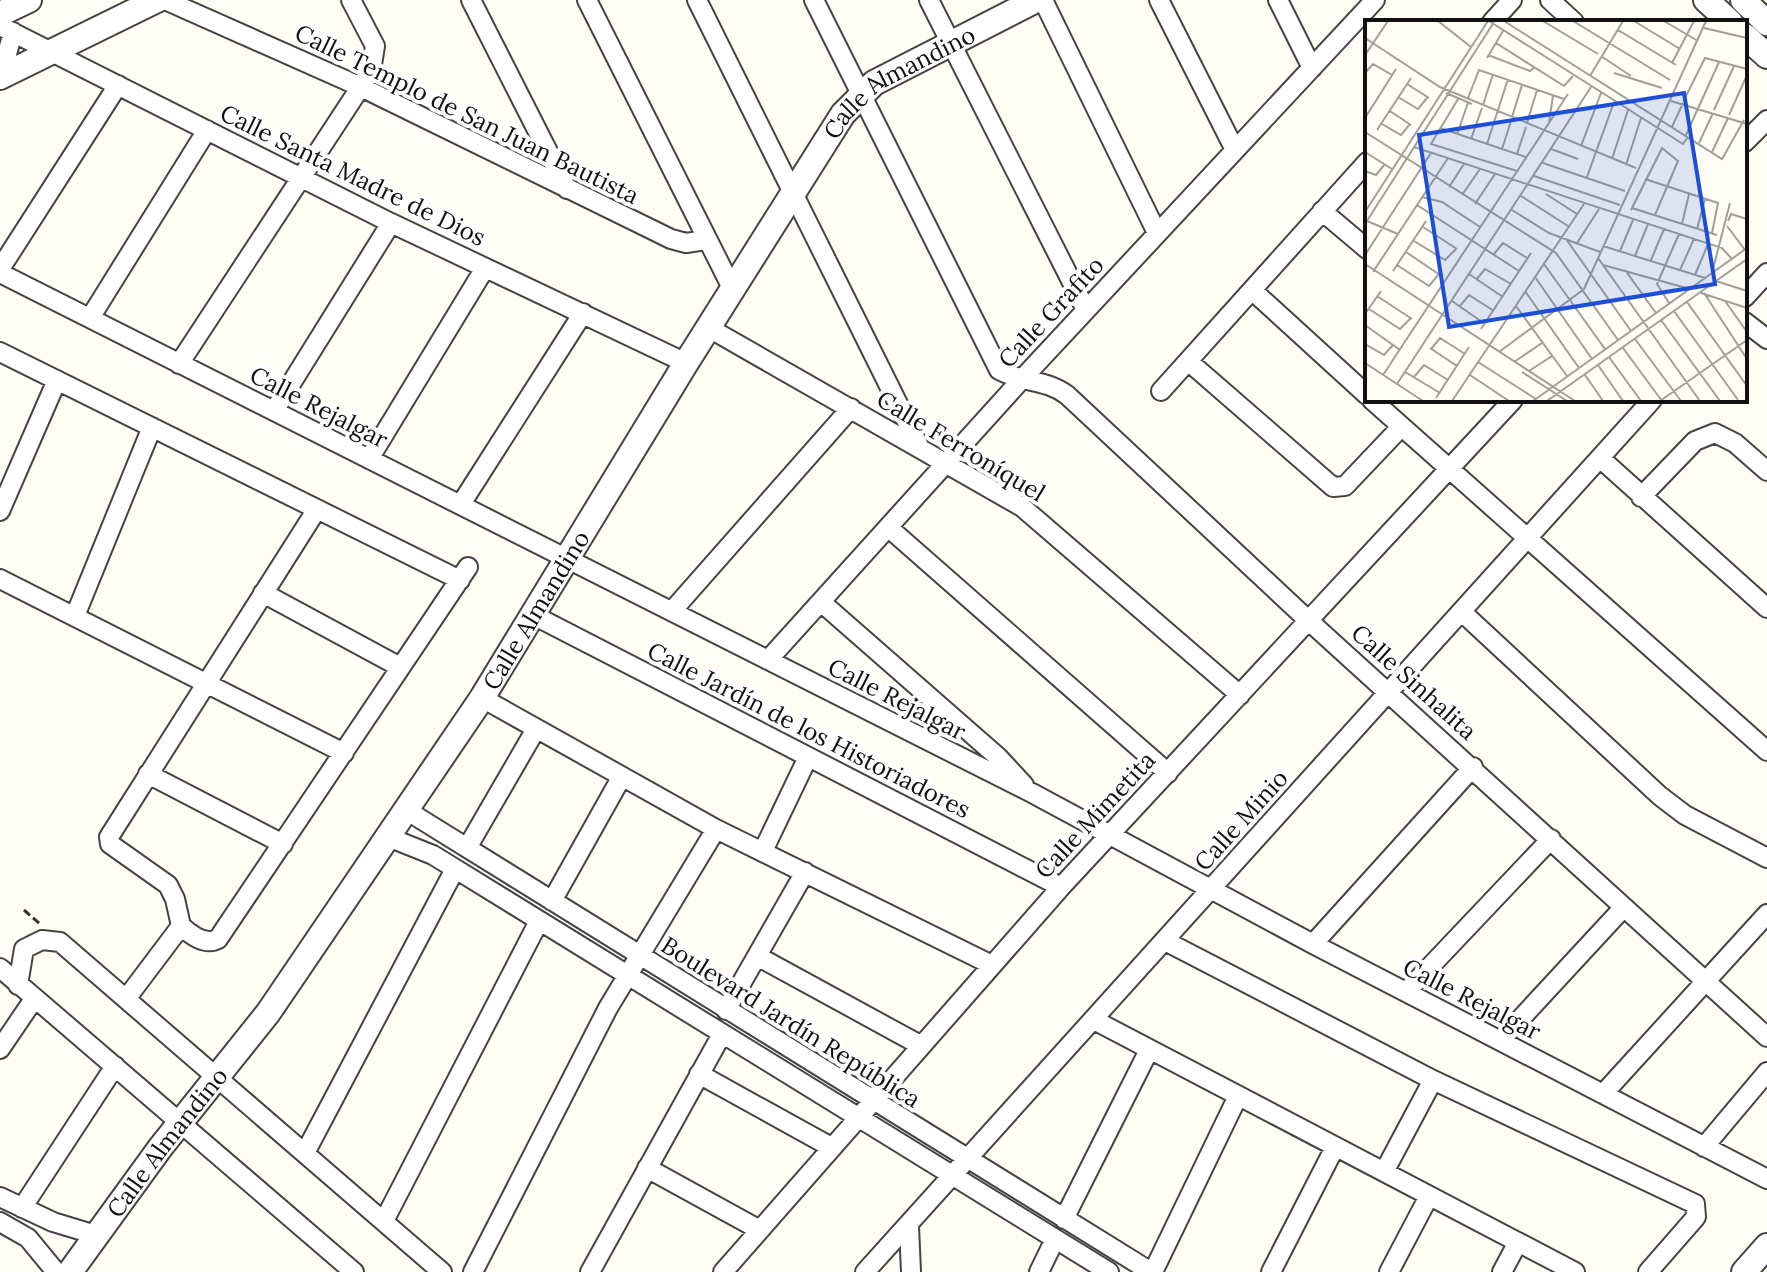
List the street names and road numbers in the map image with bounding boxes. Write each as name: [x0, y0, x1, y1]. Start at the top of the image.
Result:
street label: Calle Templo de San Juan Bautista: [290, 17, 644, 211]
street label: Calle Almandino: [816, 18, 980, 144]
street label: Calle Santa Madre de Dios: [215, 97, 491, 253]
street label: Calle Grafito: [992, 250, 1110, 374]
street label: Calle Rejalgar: [245, 359, 394, 455]
street label: Calle Ferroníquel: [871, 384, 1051, 508]
street label: Calle Almandino: [475, 524, 596, 695]
street label: Calle Sinhalita: [1345, 617, 1483, 747]
street label: Calle Jardín de los Historiadores: [642, 635, 976, 825]
street label: Calle Rejalgar: [823, 651, 972, 747]
street label: Calle Mimetita: [1028, 745, 1162, 885]
street label: Calle Minio: [1187, 763, 1295, 877]
street label: Boulevard Jardín República: [656, 929, 926, 1115]
street label: Calle Rejalgar: [1398, 951, 1547, 1047]
street label: Calle Almandino: [99, 1061, 234, 1223]

